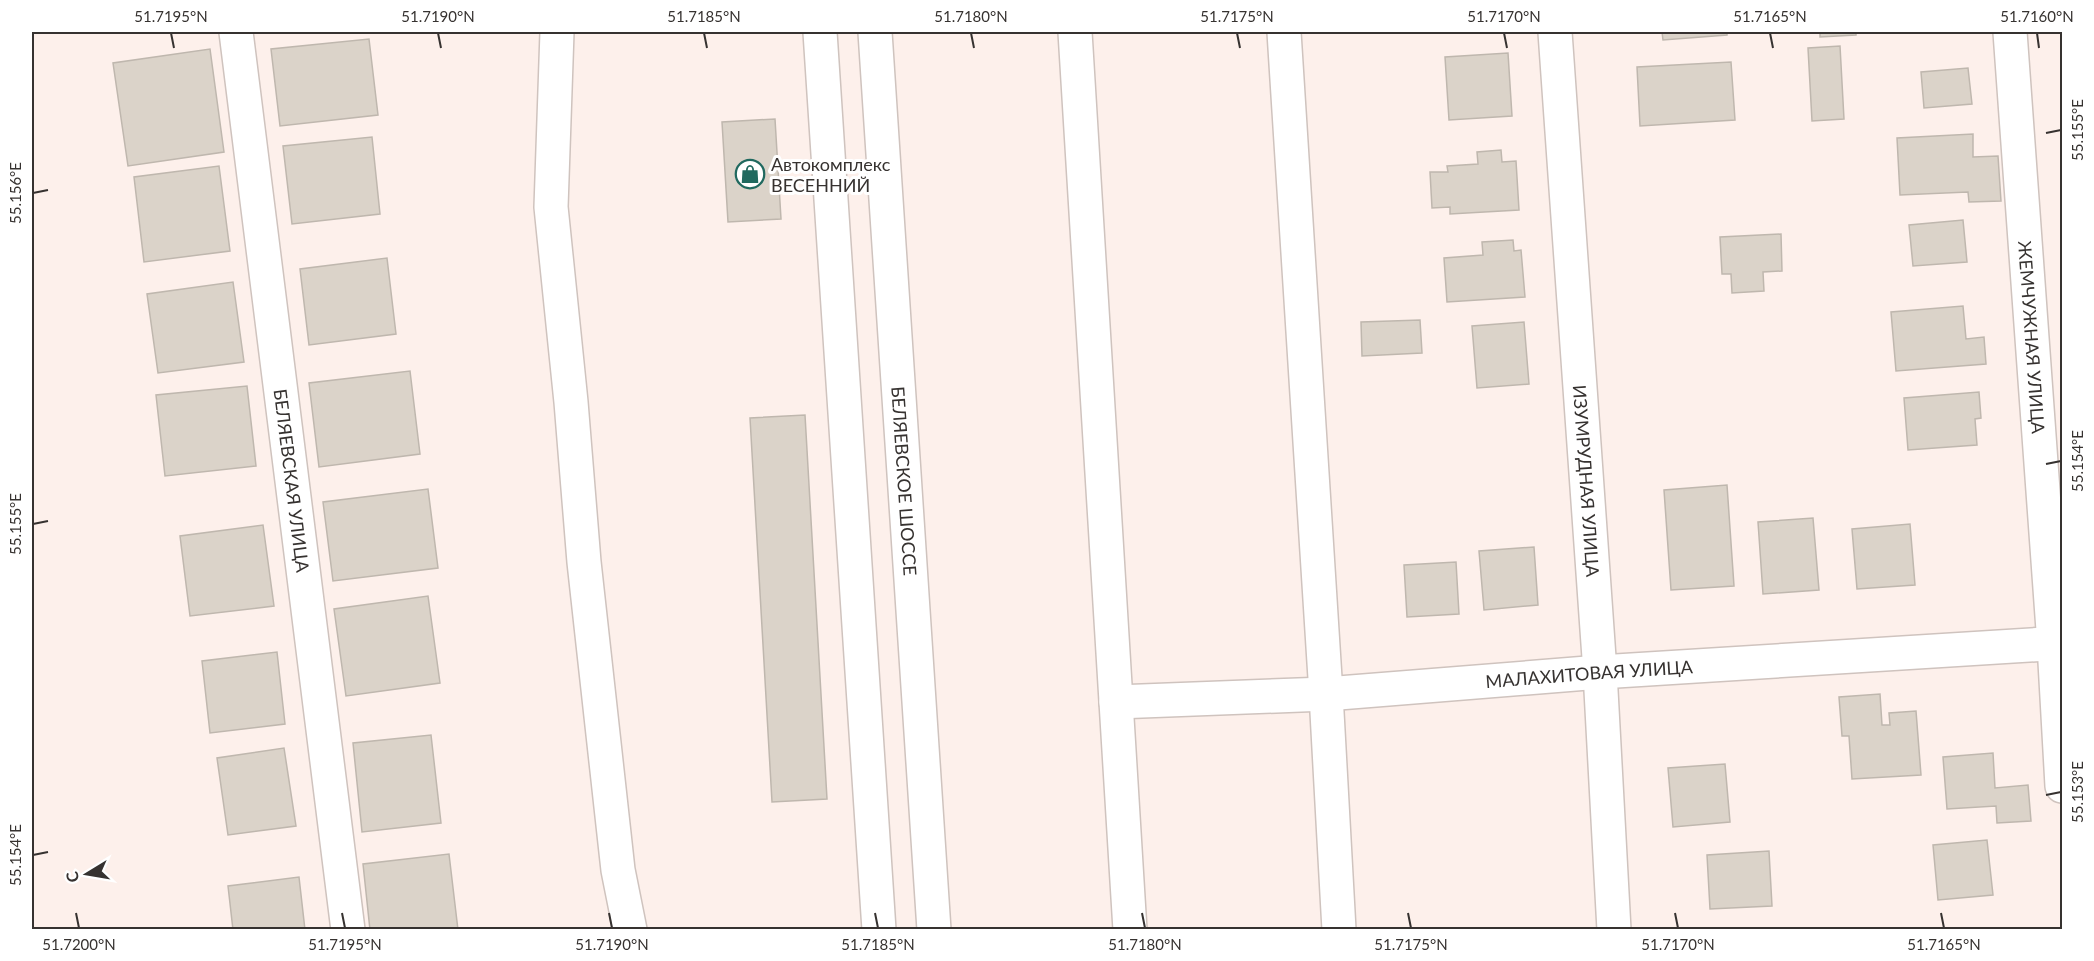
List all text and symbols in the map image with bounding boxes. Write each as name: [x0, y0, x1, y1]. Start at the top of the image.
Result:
text: 51.7195°N: [134, 7, 208, 25]
text: 51.7190°N: [401, 7, 475, 25]
text: 51.7185°N: [667, 7, 741, 25]
text: 51.7180°N: [934, 7, 1008, 25]
text: 51.7175°N: [1200, 7, 1274, 25]
text: 51.7170°N: [1467, 7, 1541, 25]
text: 51.7165°N: [1733, 7, 1807, 25]
text: 51.7160°N: [2000, 7, 2074, 25]
text: 55.155°E: [2068, 99, 2086, 161]
place label: Автокомплекс ВЕСЕННИЙ: [771, 153, 891, 196]
shop icon: Автокомплекс ВЕСЕННИЙ: [734, 158, 766, 190]
text: 55.156°E: [6, 162, 24, 224]
street label: ЖЕМЧУЖНАЯ УЛИЦА: [2014, 240, 2050, 435]
street label: ИЗУМРУДНАЯ УЛИЦА: [1569, 384, 1604, 579]
street label: БЕЛЯЕВСКОЕ ШОССЕ: [887, 386, 922, 576]
street label: БЕЛЯЕВСКАЯ УЛИЦА: [270, 387, 314, 574]
text: 55.154°E: [2068, 430, 2086, 492]
text: 55.155°E: [6, 493, 24, 555]
street label: МАЛАХИТОВАЯ УЛИЦА: [1485, 655, 1694, 692]
text: 55.153°E: [2068, 761, 2086, 823]
text: 55.154°E: [6, 824, 24, 886]
north arrow: [57, 844, 117, 904]
text: С: [61, 870, 82, 884]
text: 51.7200°N: [42, 935, 116, 953]
text: 51.7195°N: [308, 935, 382, 953]
text: 51.7190°N: [575, 935, 649, 953]
text: 51.7185°N: [841, 935, 915, 953]
text: 51.7180°N: [1108, 935, 1182, 953]
text: 51.7175°N: [1374, 935, 1448, 953]
text: 51.7170°N: [1641, 935, 1715, 953]
text: 51.7165°N: [1907, 935, 1981, 953]

